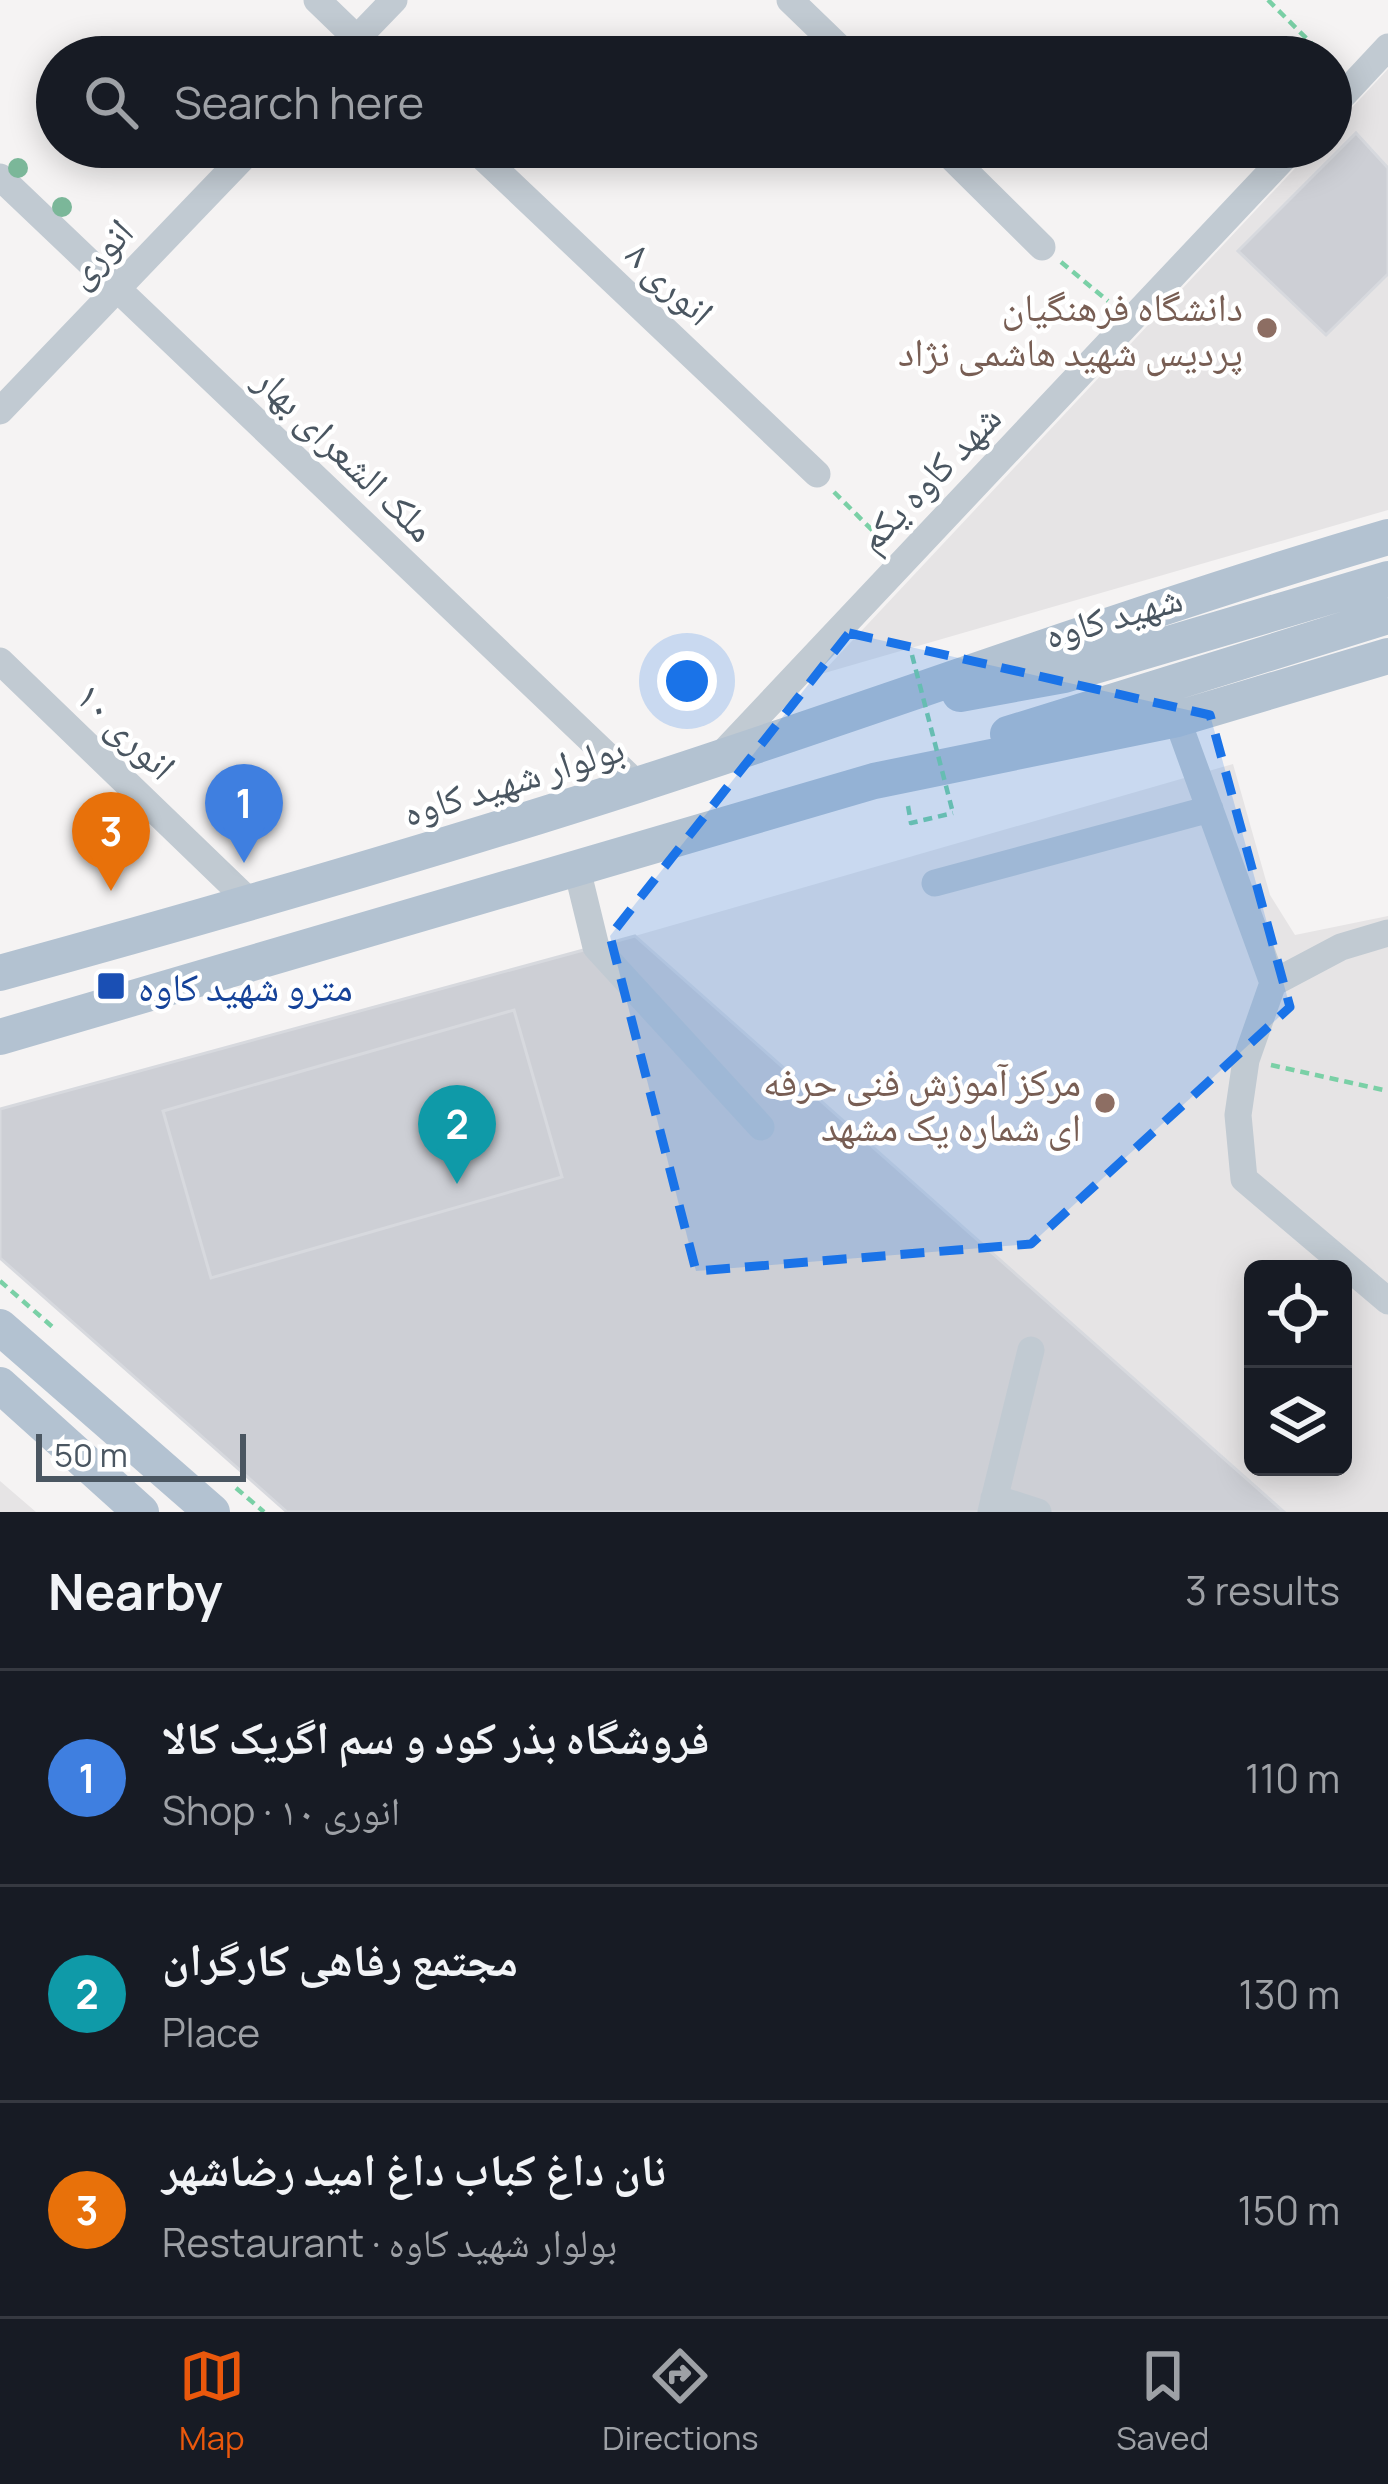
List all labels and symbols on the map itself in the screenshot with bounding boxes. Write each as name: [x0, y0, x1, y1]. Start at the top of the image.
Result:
street label: انوری: [52, 205, 144, 299]
street label: انوری ۸: [615, 227, 727, 337]
place label: دانشگاه فرهنگیان پردیس شهید هاشمی نژاد: [898, 279, 1243, 378]
marker: دانشگاه فرهنگیان پردیس شهید هاشمی نژاد: [1254, 315, 1280, 341]
street label: ملک الشعرای بهار: [243, 352, 448, 553]
street label: شهد کاوه یکم: [844, 391, 1012, 563]
street label: شهید کاوه: [1038, 570, 1188, 660]
your location: [657, 651, 717, 711]
street label: انوری ۱۰: [65, 669, 189, 791]
street label: بولوار شهید کاوه: [396, 720, 630, 838]
pin: 1: [205, 764, 283, 863]
pin: 3: [72, 792, 150, 891]
place label: مترو شهید کاوه: [138, 959, 353, 1013]
marker: مترو شهید کاوه: [95, 970, 127, 1002]
place label: مرکز آموزش فنی حرفه ای شماره یک مشهد: [763, 1054, 1081, 1153]
pin: 2: [418, 1085, 496, 1184]
marker: مرکز آموزش فنی حرفه ای شماره یک مشهد: [1092, 1090, 1118, 1116]
scale bar: [36, 1428, 246, 1481]

